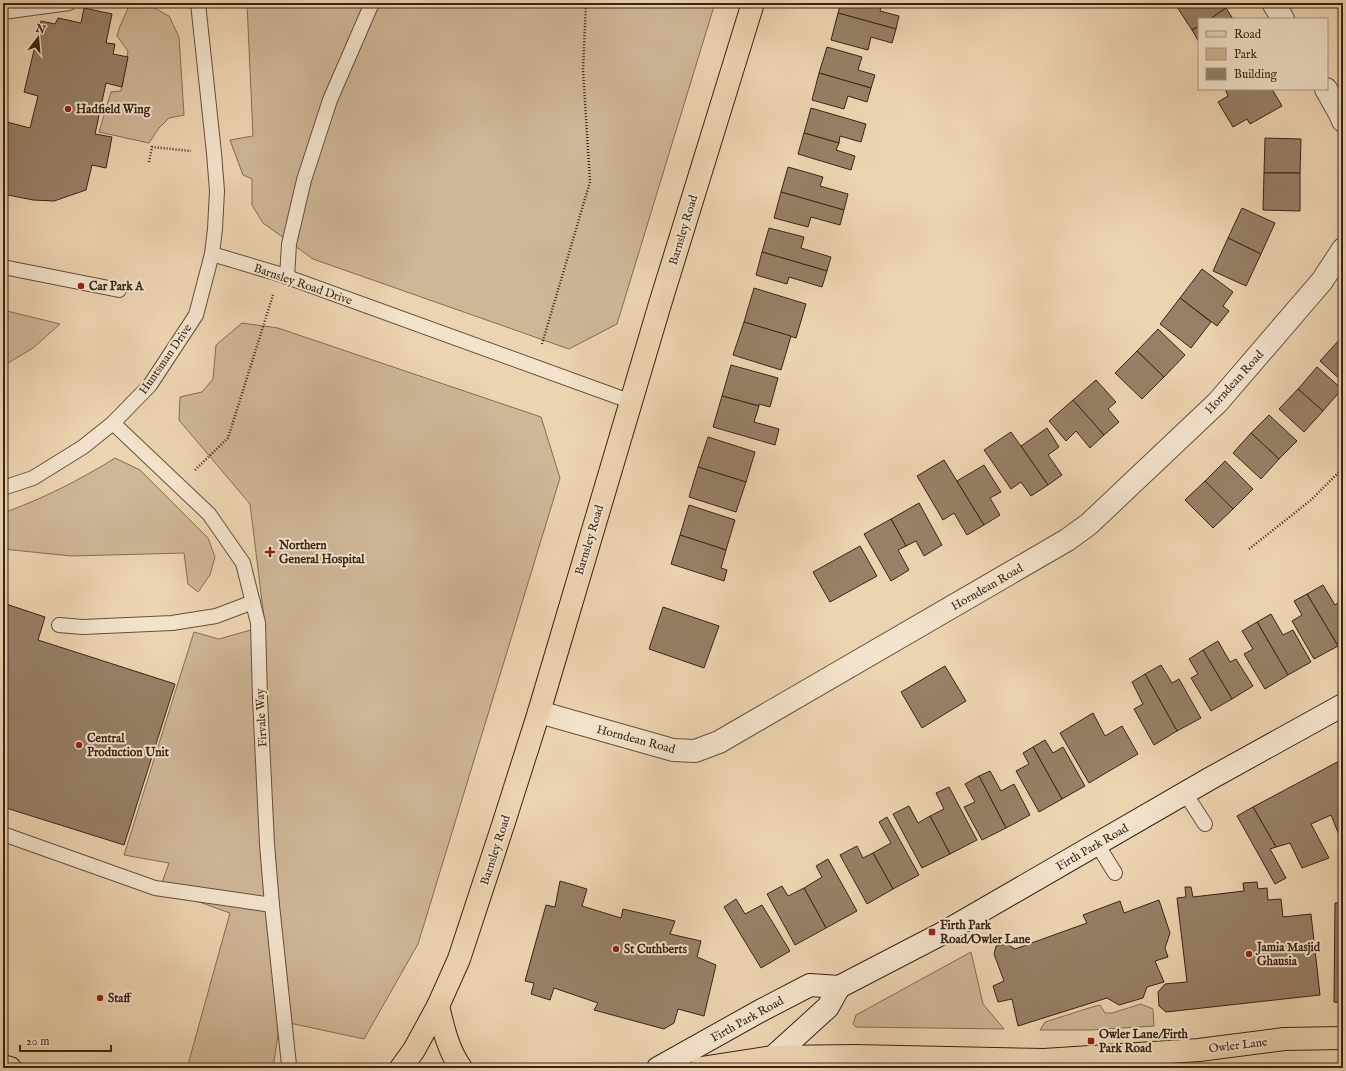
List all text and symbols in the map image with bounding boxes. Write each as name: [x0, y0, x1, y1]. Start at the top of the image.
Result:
north arrow: [18, 18, 58, 58]
legend: [1198, 18, 1328, 90]
text: N: [33, 21, 47, 38]
text: Road: [1234, 27, 1262, 42]
text: Park: [1234, 47, 1257, 62]
text: Building: [1234, 67, 1278, 82]
place label: Hadfield Wing: [76, 102, 151, 118]
marker: Hadfield Wing: [63, 104, 73, 114]
street label: Barnsley Road: [666, 193, 701, 267]
street label: Barnsley Road Drive: [252, 261, 354, 309]
place label: Car Park A: [89, 279, 144, 294]
marker: Car Park A: [76, 281, 86, 291]
street label: Huntsman Drive: [136, 321, 195, 397]
street label: Horndean Road: [1202, 347, 1267, 417]
street label: Barnsley Road: [572, 503, 607, 577]
place label: Northern General Hospital: [278, 538, 365, 568]
marker: Northern General Hospital: [264, 546, 276, 558]
street label: Horndean Road: [949, 560, 1026, 614]
street label: Firvale Way: [252, 688, 271, 748]
street label: Horndean Road: [595, 722, 677, 757]
place label: Central Production Unit: [87, 731, 170, 760]
marker: Central Production Unit: [74, 740, 84, 750]
street label: Barnsley Road: [477, 813, 514, 887]
street label: Firth Park Road: [1053, 820, 1132, 874]
place label: Firth Park Road/Owler Lane: [940, 918, 1031, 947]
marker: Firth Park Road/Owler Lane: [927, 927, 937, 937]
place label: Jamia Masjid Ghausia: [1255, 940, 1321, 969]
place label: St Cuthberts: [624, 942, 688, 957]
marker: St Cuthberts: [611, 944, 621, 954]
marker: Jamia Masjid Ghausia: [1244, 949, 1254, 959]
place label: Staff: [108, 991, 132, 1006]
marker: Staff: [95, 993, 105, 1003]
street label: Firth Park Road: [708, 993, 787, 1046]
scale bar: [20, 1027, 111, 1053]
place label: Owler Lane/Firth Park Road: [1099, 1027, 1189, 1056]
text: 20 m: [26, 1034, 49, 1049]
street label: Owler Lane: [1208, 1034, 1269, 1057]
marker: Owler Lane/Firth Park Road: [1086, 1036, 1096, 1046]

